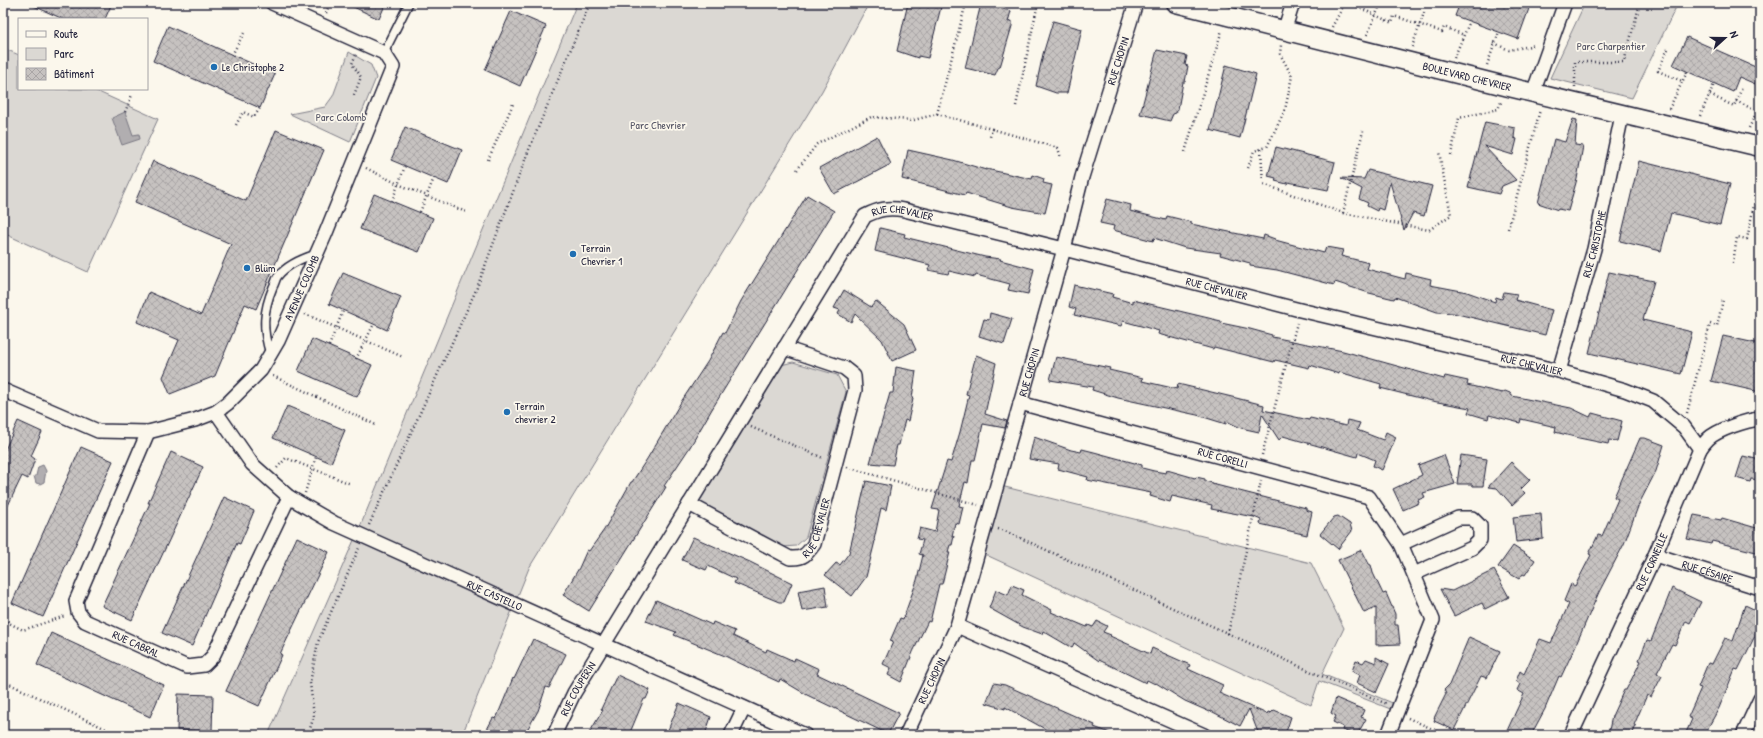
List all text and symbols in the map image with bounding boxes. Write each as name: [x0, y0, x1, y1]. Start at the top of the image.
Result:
legend: [18, 18, 148, 90]
north arrow: [1705, 18, 1745, 58]
text: Route: [54, 25, 78, 42]
text: N: [1727, 29, 1742, 40]
street label: RUE CHOPIN: [1104, 35, 1132, 87]
park label: Parc Charpentier: [1577, 39, 1646, 53]
text: Parc: [54, 45, 74, 62]
street label: BOULEVARD CHEVRIER: [1421, 58, 1513, 94]
place label: Le Christophe 2: [222, 60, 284, 74]
marker: Le Christophe 2: [209, 62, 219, 72]
text: Bâtiment: [54, 65, 95, 82]
park label: Parc Colomb: [316, 110, 367, 124]
park label: Parc Chevrier: [630, 118, 686, 132]
street label: RUE CHEVALIER: [869, 202, 935, 224]
street label: RUE CHRISTOPHE: [1579, 209, 1609, 279]
place label: Terrain Chevrier 1: [581, 241, 622, 268]
marker: Terrain Chevrier 1: [568, 249, 578, 259]
street label: AVENUE COLOMB: [281, 252, 322, 323]
place label: Blüm: [255, 261, 276, 275]
marker: Blüm: [242, 263, 252, 273]
street label: RUE CHEVALIER: [1185, 274, 1249, 303]
street label: RUE CHOPIN: [1015, 346, 1043, 398]
street label: RUE CHEVALIER: [1500, 351, 1564, 379]
place label: Terrain chevrier 2: [515, 399, 556, 426]
marker: Terrain chevrier 2: [502, 407, 512, 417]
street label: RUE CORELLI: [1196, 444, 1249, 471]
street label: RUE CHEVALIER: [799, 497, 833, 561]
street label: RUE CORNEILLE: [1632, 531, 1671, 593]
street label: RUE CÉSAIRE: [1680, 557, 1735, 586]
street label: RUE CASTELLO: [465, 577, 525, 614]
street label: RUE CABRAL: [110, 627, 161, 661]
street label: RUE CHOPIN: [915, 655, 948, 706]
street label: RUE COUPERIN: [557, 659, 599, 718]

